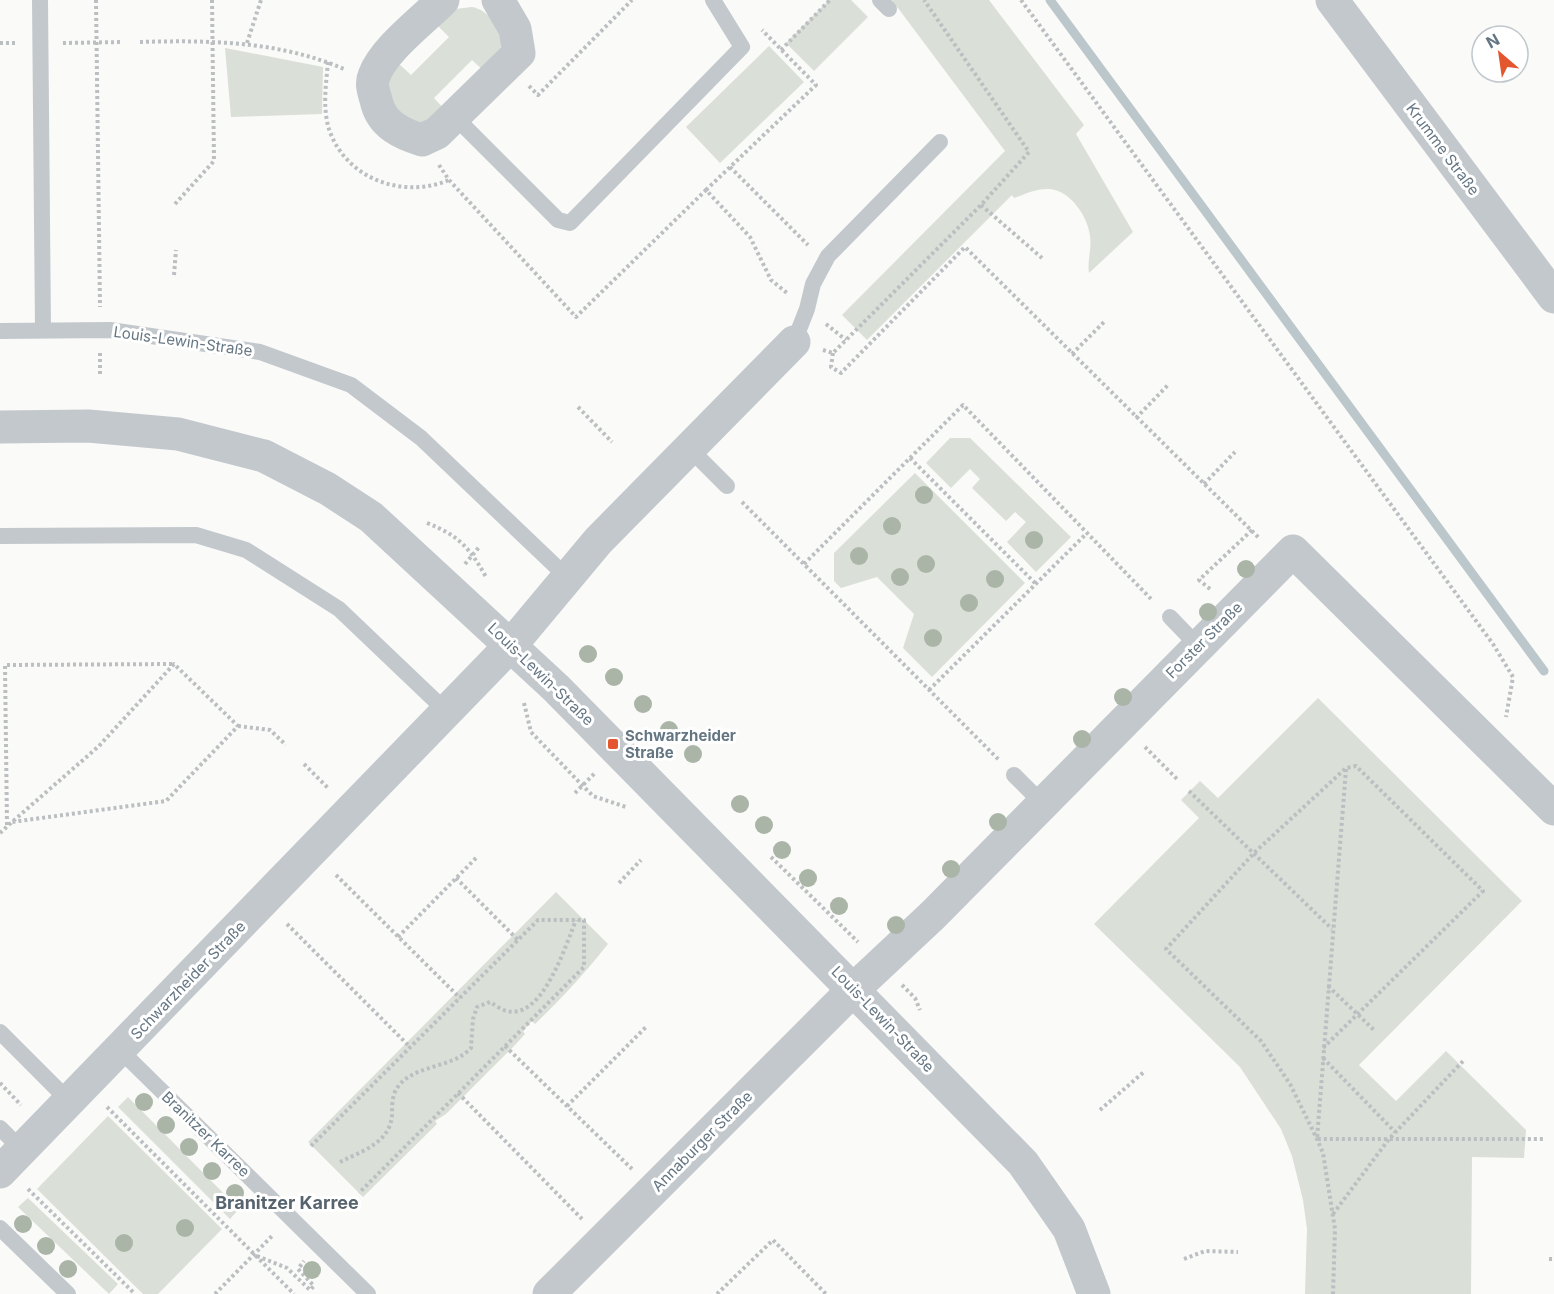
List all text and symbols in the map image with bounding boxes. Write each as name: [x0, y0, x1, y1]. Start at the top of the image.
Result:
north arrow: [1470, 24, 1530, 84]
text: N: [1483, 29, 1503, 53]
street label: Krumme Straße: [1402, 99, 1484, 199]
street label: Louis-Lewin-Straße: [112, 322, 254, 360]
street label: Forster Straße: [1162, 598, 1246, 682]
street label: Louis-Lewin-Straße: [484, 619, 598, 729]
place label: Schwarzheider Straße: [625, 726, 736, 762]
marker: Schwarzheider Straße: [606, 737, 620, 751]
street label: Schwarzheider Straße: [127, 917, 249, 1043]
street label: Louis-Lewin-Straße: [828, 962, 938, 1076]
street label: Branitzer Karree: [158, 1087, 254, 1181]
street label: Annaburger Straße: [648, 1087, 756, 1195]
district label: Branitzer Karree: [215, 1192, 359, 1213]

